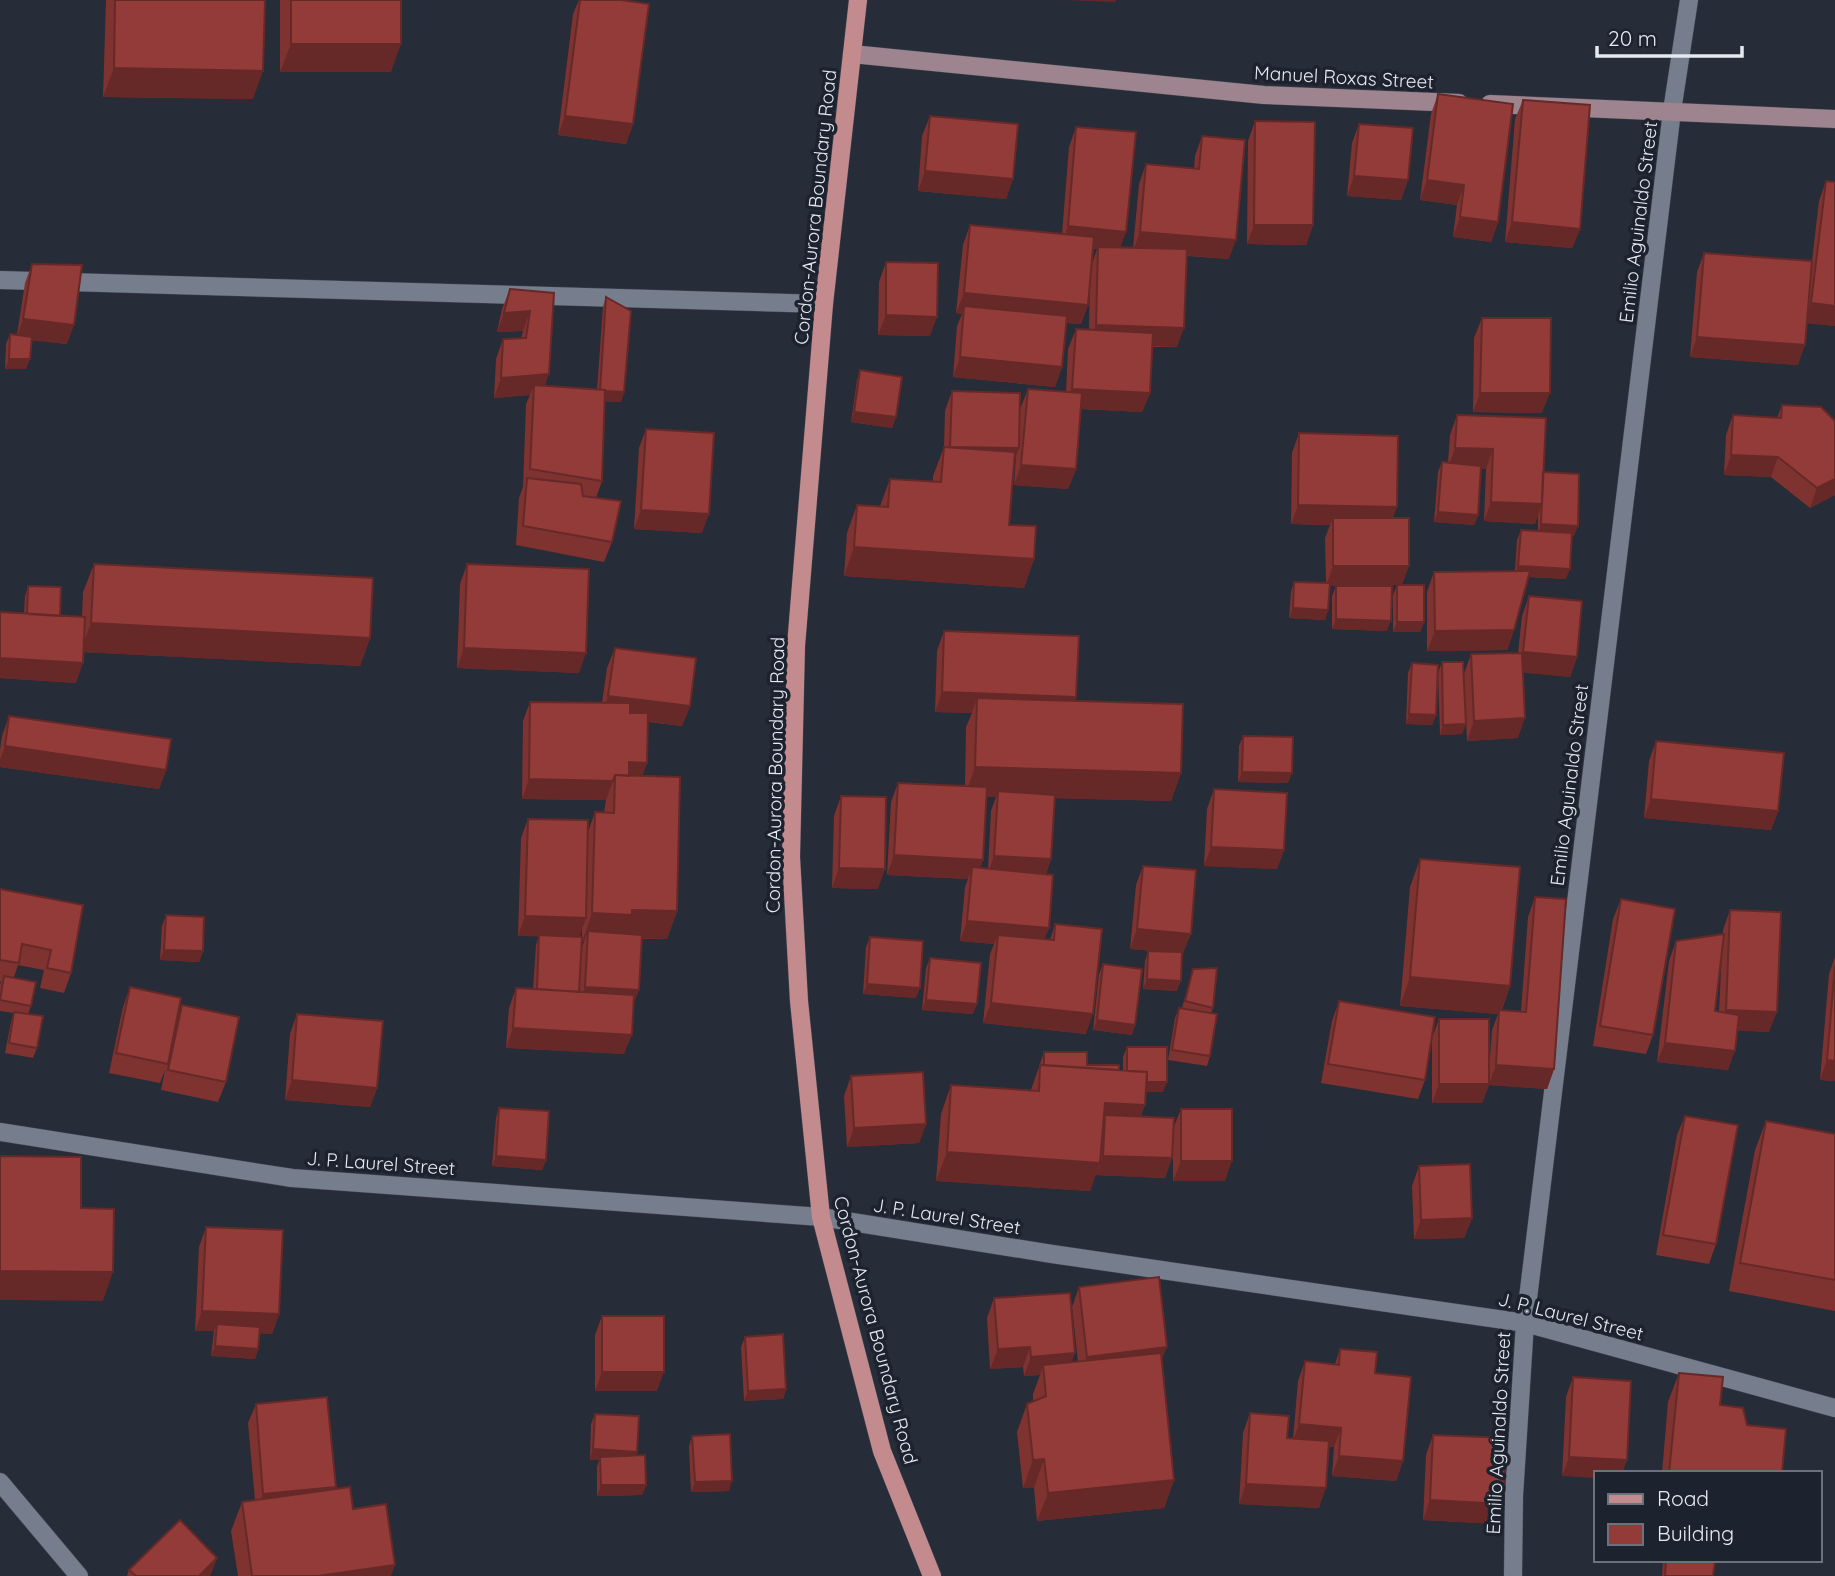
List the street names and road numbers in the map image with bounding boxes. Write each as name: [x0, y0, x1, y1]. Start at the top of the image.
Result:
street label: Manuel Roxas Street: [1254, 60, 1434, 94]
street label: Cordon-Aurora Boundary Road: [789, 68, 841, 346]
street label: Emilio Aguinaldo Street: [1614, 120, 1662, 324]
street label: Cordon-Aurora Boundary Road: [761, 637, 789, 913]
street label: Emilio Aguinaldo Street: [1545, 683, 1593, 887]
street label: J. P. Laurel Street: [306, 1146, 456, 1180]
street label: Cordon-Aurora Boundary Road: [829, 1193, 923, 1467]
street label: J. P. Laurel Street: [872, 1193, 1022, 1239]
street label: J. P. Laurel Street: [1496, 1286, 1646, 1346]
street label: Emilio Aguinaldo Street: [1481, 1331, 1515, 1535]

